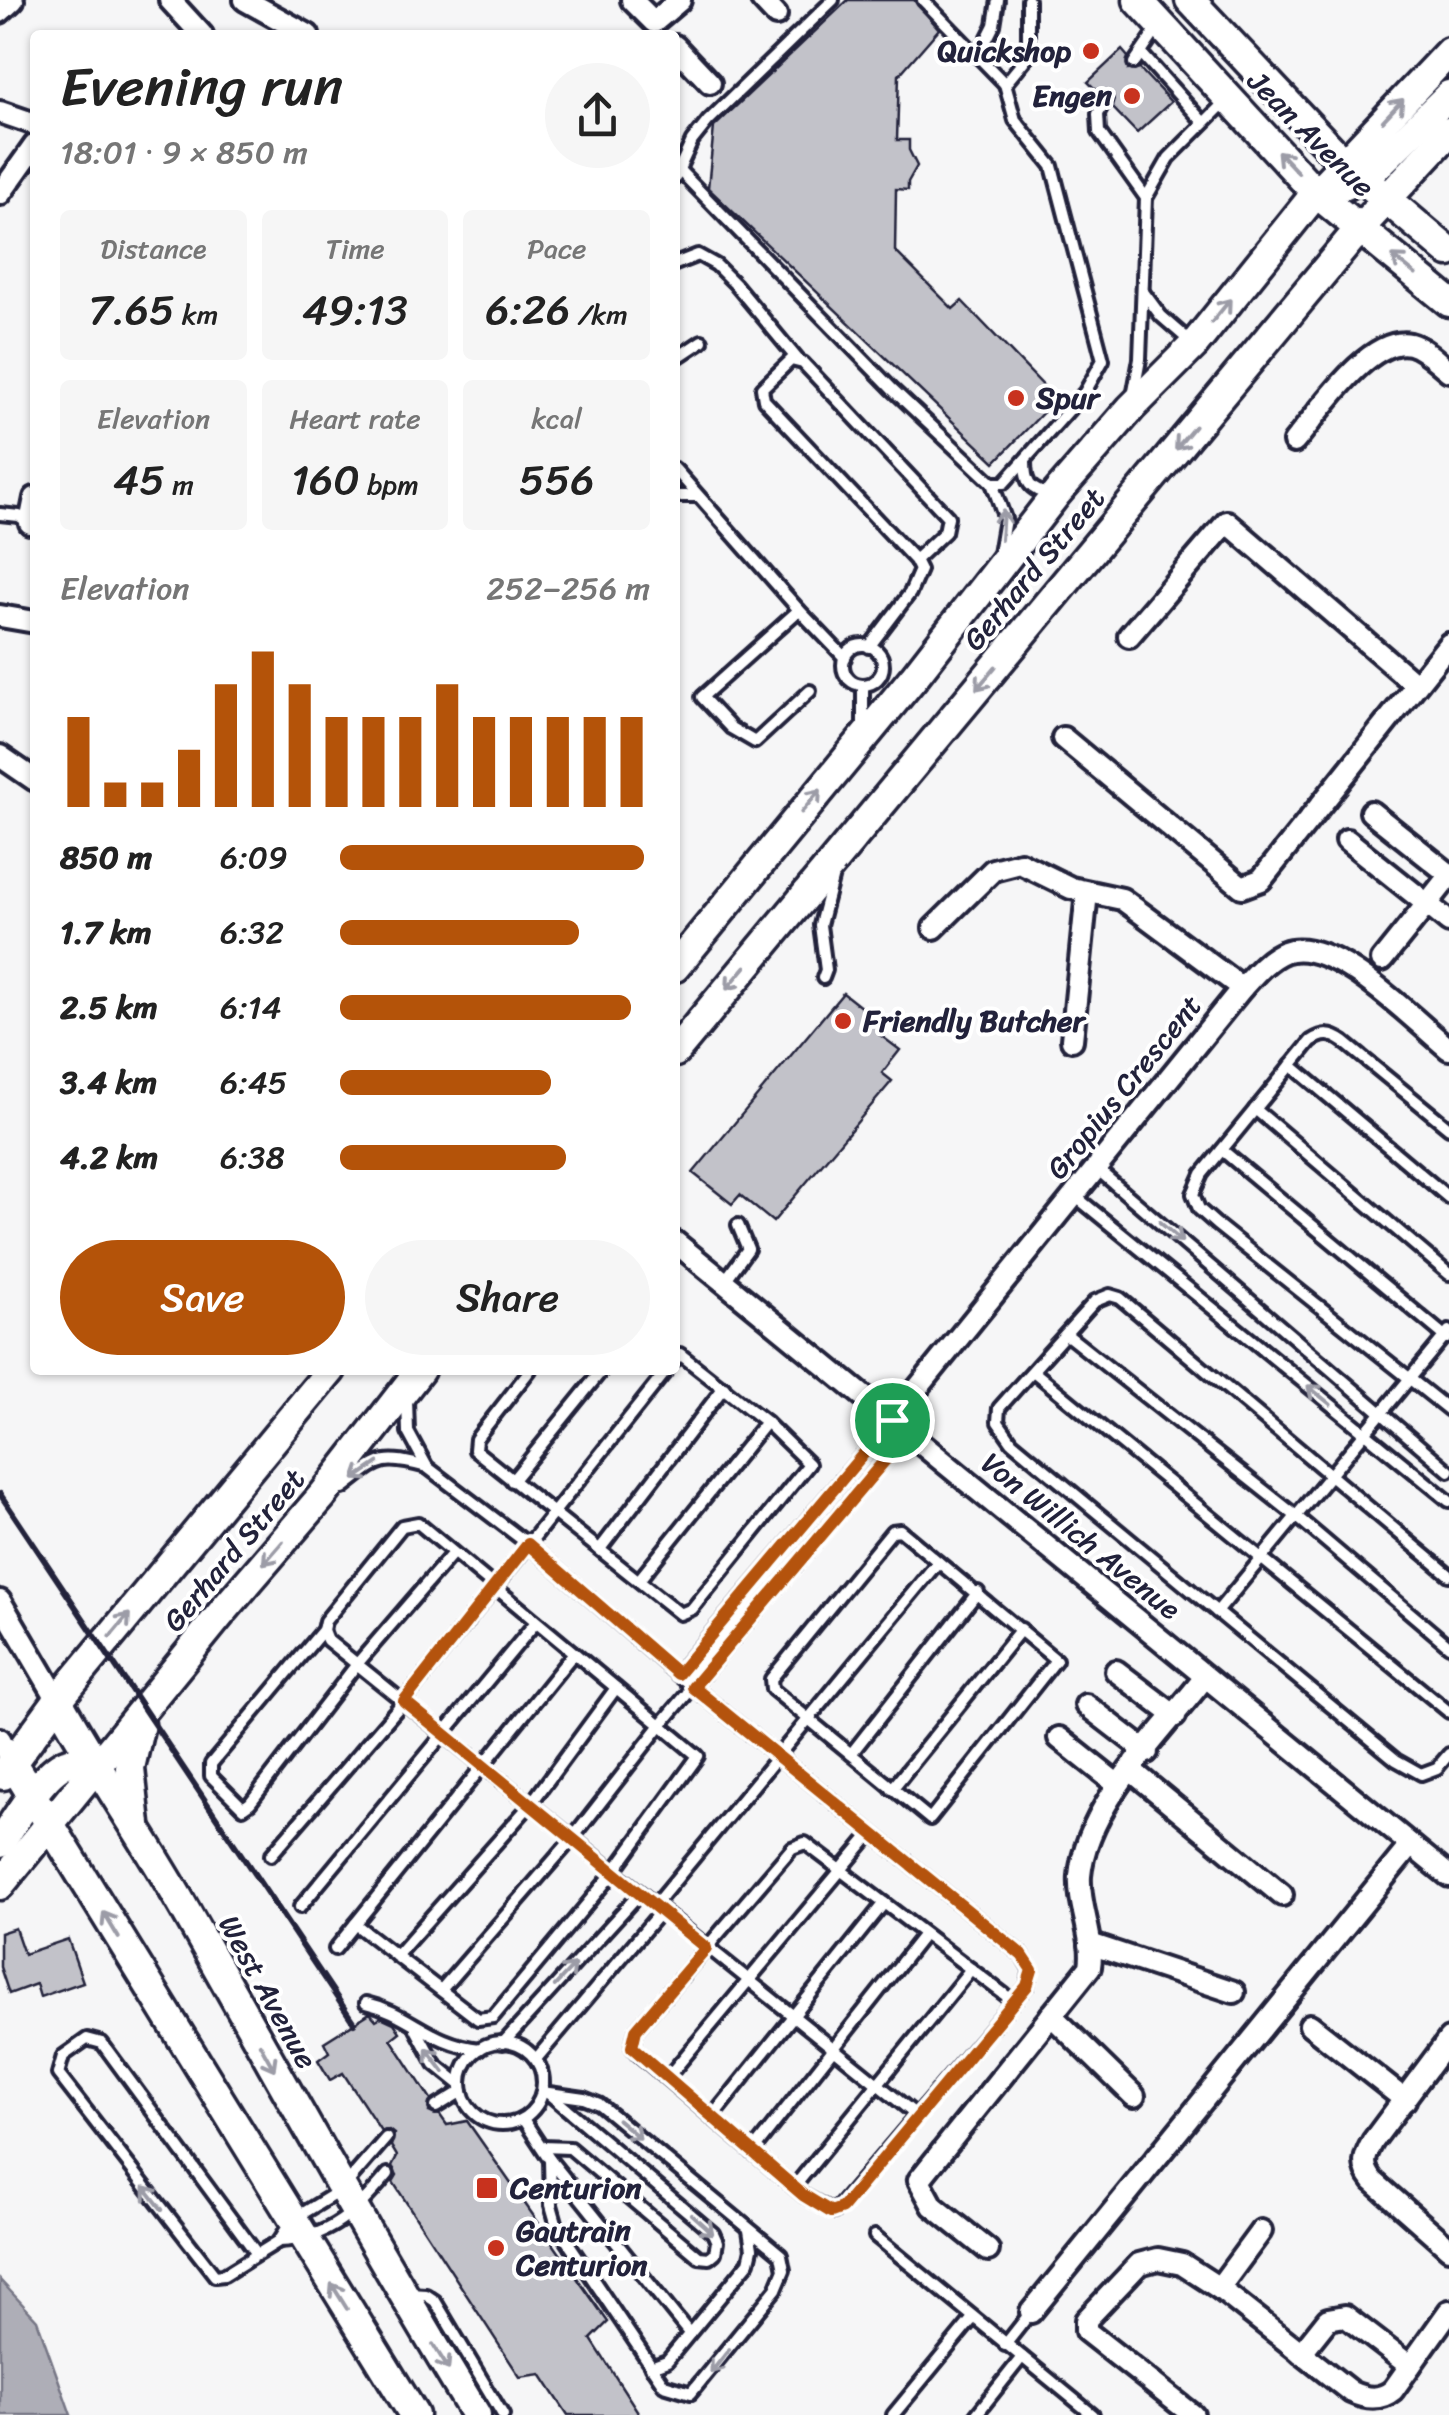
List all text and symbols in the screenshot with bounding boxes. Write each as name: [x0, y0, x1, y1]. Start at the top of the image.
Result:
place label: Quickshop: [938, 24, 1071, 78]
text: Evening run: [60, 38, 343, 135]
marker: Quickshop: [1080, 40, 1102, 62]
street label: Jean Avenue: [1233, 56, 1388, 211]
button: share: [545, 63, 650, 168]
place label: Engen: [1032, 69, 1113, 123]
marker: Engen: [1121, 85, 1143, 107]
one-way arrow: [1381, 98, 1404, 123]
text: 18:01 · 9 × 850 m: [60, 124, 308, 181]
one-way arrow: [1276, 151, 1300, 175]
text: Distance: [100, 224, 206, 273]
text: Time: [325, 224, 385, 273]
text: Pace: [527, 224, 586, 273]
one-way arrow: [1392, 254, 1418, 276]
text: 7.65: [88, 273, 175, 347]
text: 49:13: [302, 273, 408, 347]
text: 6:26: [486, 273, 570, 347]
text: km: [175, 290, 218, 339]
text: /km: [570, 290, 628, 339]
one-way arrow: [1210, 298, 1232, 324]
place label: Spur: [1035, 371, 1102, 425]
marker: Spur: [1005, 387, 1027, 409]
text: Elevation: [97, 394, 210, 443]
text: Heart rate: [289, 394, 421, 443]
text: kcal: [531, 394, 582, 443]
one-way arrow: [1174, 425, 1196, 451]
text: 45: [113, 443, 165, 517]
text: 160: [291, 443, 360, 517]
text: 556: [519, 443, 594, 517]
text: m: [165, 460, 194, 509]
text: bpm: [360, 460, 419, 509]
street label: Gerhard Street: [949, 475, 1119, 663]
one-way arrow: [993, 509, 1012, 542]
text: Elevation: [60, 560, 190, 617]
text: 252–256 m: [486, 560, 650, 617]
one-way arrow: [975, 664, 997, 690]
one-way arrow: [799, 789, 821, 815]
text: 850 m: [60, 829, 152, 886]
text: 6:09: [220, 829, 288, 886]
text: 1.7 km: [60, 904, 152, 961]
text: 6:32: [220, 904, 284, 961]
one-way arrow: [724, 965, 747, 990]
text: 2.5 km: [60, 979, 158, 1036]
text: 6:14: [220, 979, 282, 1036]
street label: Gropius Crescent: [1032, 982, 1216, 1192]
place label: Friendly Butcher: [862, 994, 1086, 1048]
marker: Friendly Butcher: [832, 1010, 854, 1032]
text: 3.4 km: [60, 1054, 157, 1111]
text: 6:45: [220, 1054, 287, 1111]
text: 4.2 km: [60, 1129, 158, 1186]
text: 6:38: [220, 1129, 285, 1186]
one-way arrow: [1158, 1221, 1183, 1244]
button: Save: [60, 1240, 345, 1355]
button: Share: [365, 1240, 650, 1355]
pin: [850, 1378, 935, 1463]
one-way arrow: [1307, 1384, 1333, 1406]
icon: arrive: [865, 1393, 920, 1448]
street label: Von Willich Avenue: [968, 1438, 1194, 1634]
street label: Gerhard Street: [149, 1456, 319, 1644]
one-way arrow: [353, 1461, 380, 1482]
one-way arrow: [261, 1540, 284, 1565]
one-way arrow: [109, 1612, 131, 1638]
street label: West Avenue: [203, 1905, 333, 2079]
one-way arrow: [101, 1911, 121, 1940]
one-way arrow: [553, 1964, 577, 1988]
one-way arrow: [257, 2041, 277, 2071]
one-way arrow: [424, 2047, 446, 2073]
one-way arrow: [615, 2118, 641, 2140]
place label: Centurion: [509, 2161, 642, 2215]
marker: Centurion: [474, 2175, 500, 2201]
one-way arrow: [143, 2185, 164, 2212]
place label: Gautrain Centurion: [515, 2204, 648, 2292]
one-way arrow: [689, 2213, 714, 2236]
marker: Gautrain Centurion: [485, 2237, 507, 2259]
one-way arrow: [328, 2282, 349, 2310]
one-way arrow: [431, 2342, 451, 2371]
one-way arrow: [709, 2347, 731, 2373]

